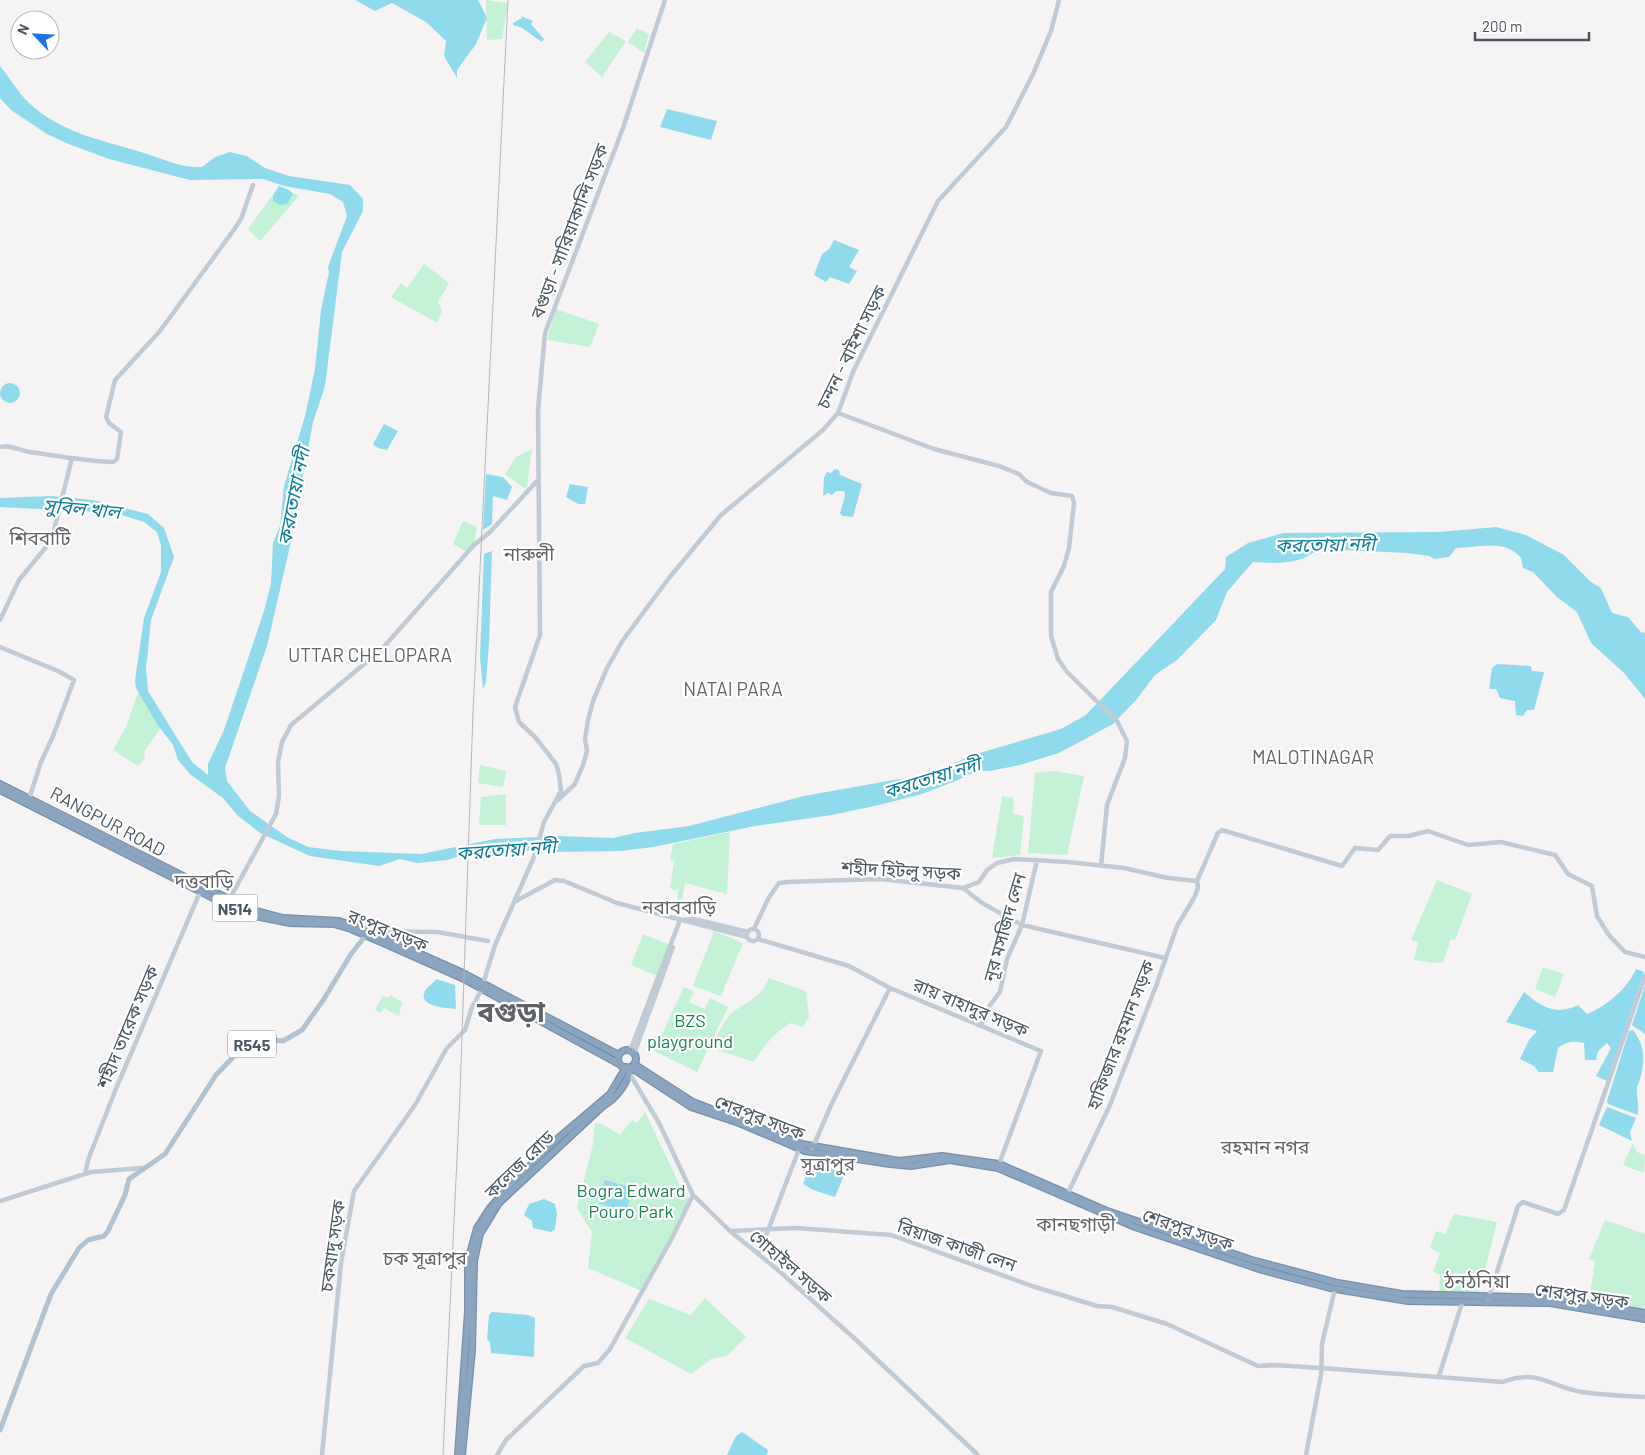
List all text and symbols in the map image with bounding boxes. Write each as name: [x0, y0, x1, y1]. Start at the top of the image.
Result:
north arrow: [10, 10, 60, 60]
scale bar: [1475, 10, 1589, 42]
text: 200 m: [1482, 17, 1522, 35]
text: N: [13, 21, 32, 37]
street label: বগুড়া - সারিয়াকান্দি সড়ক: [525, 140, 613, 322]
street label: চন্দন - বাইশা সড়ক: [811, 281, 891, 413]
water label: করতোয়া নদী: [272, 441, 315, 547]
water label: সুবিল খাল: [42, 493, 126, 524]
district label: শিববাটি: [8, 526, 71, 549]
water label: করতোয়া নদী: [1275, 532, 1379, 556]
district label: নারুলী: [503, 542, 555, 565]
district label: UTTAR CHELOPARA: [288, 643, 452, 666]
district label: NATAI PARA: [683, 677, 783, 700]
district label: MALOTINAGAR: [1252, 745, 1374, 768]
water label: করতোয়া নদী: [881, 750, 987, 803]
street label: RANGPUR ROAD: [47, 781, 169, 861]
water label: করতোয়া নদী: [455, 834, 560, 864]
street label: শহীদ হিটলু সড়ক: [840, 856, 962, 885]
district label: দত্তবাড়ি: [174, 869, 234, 892]
street label: নূর মসজিদ লেন: [978, 869, 1031, 985]
road number: N514: [212, 894, 258, 921]
district label: নবাববাড়ি: [641, 895, 717, 918]
street label: রংপুর সড়ক: [343, 904, 432, 957]
street label: হাফিজার রহমান সড়ক: [1081, 957, 1159, 1114]
street label: শহীদ তারেক সড়ক: [91, 962, 163, 1093]
street label: রায় বাহাদুর সড়ক: [909, 972, 1032, 1041]
district label: বগুড়া: [476, 994, 546, 1028]
park label: BZS playground: [647, 1009, 733, 1052]
road number: R545: [228, 1030, 276, 1058]
street label: শেরপুর সড়ক: [712, 1090, 809, 1145]
street label: কলেজ রোড: [479, 1125, 558, 1203]
district label: রহমান নগর: [1220, 1135, 1310, 1158]
district label: সূত্রাপুর: [800, 1152, 856, 1176]
park label: Bogra Edward Pouro Park: [576, 1179, 686, 1222]
street label: চকযাদু সড়ক: [315, 1198, 349, 1294]
street label: শেরপুর সড়ক: [1139, 1203, 1237, 1256]
district label: কানছগাড়ী: [1035, 1212, 1117, 1235]
street label: রিয়াজ কাজী লেন: [894, 1214, 1020, 1276]
street label: গোহাইল সড়ক: [745, 1224, 837, 1308]
district label: চক সূত্রাপুর: [382, 1246, 468, 1270]
district label: ঠনঠনিয়া: [1443, 1269, 1511, 1292]
street label: শেরপুর সড়ক: [1534, 1278, 1631, 1314]

